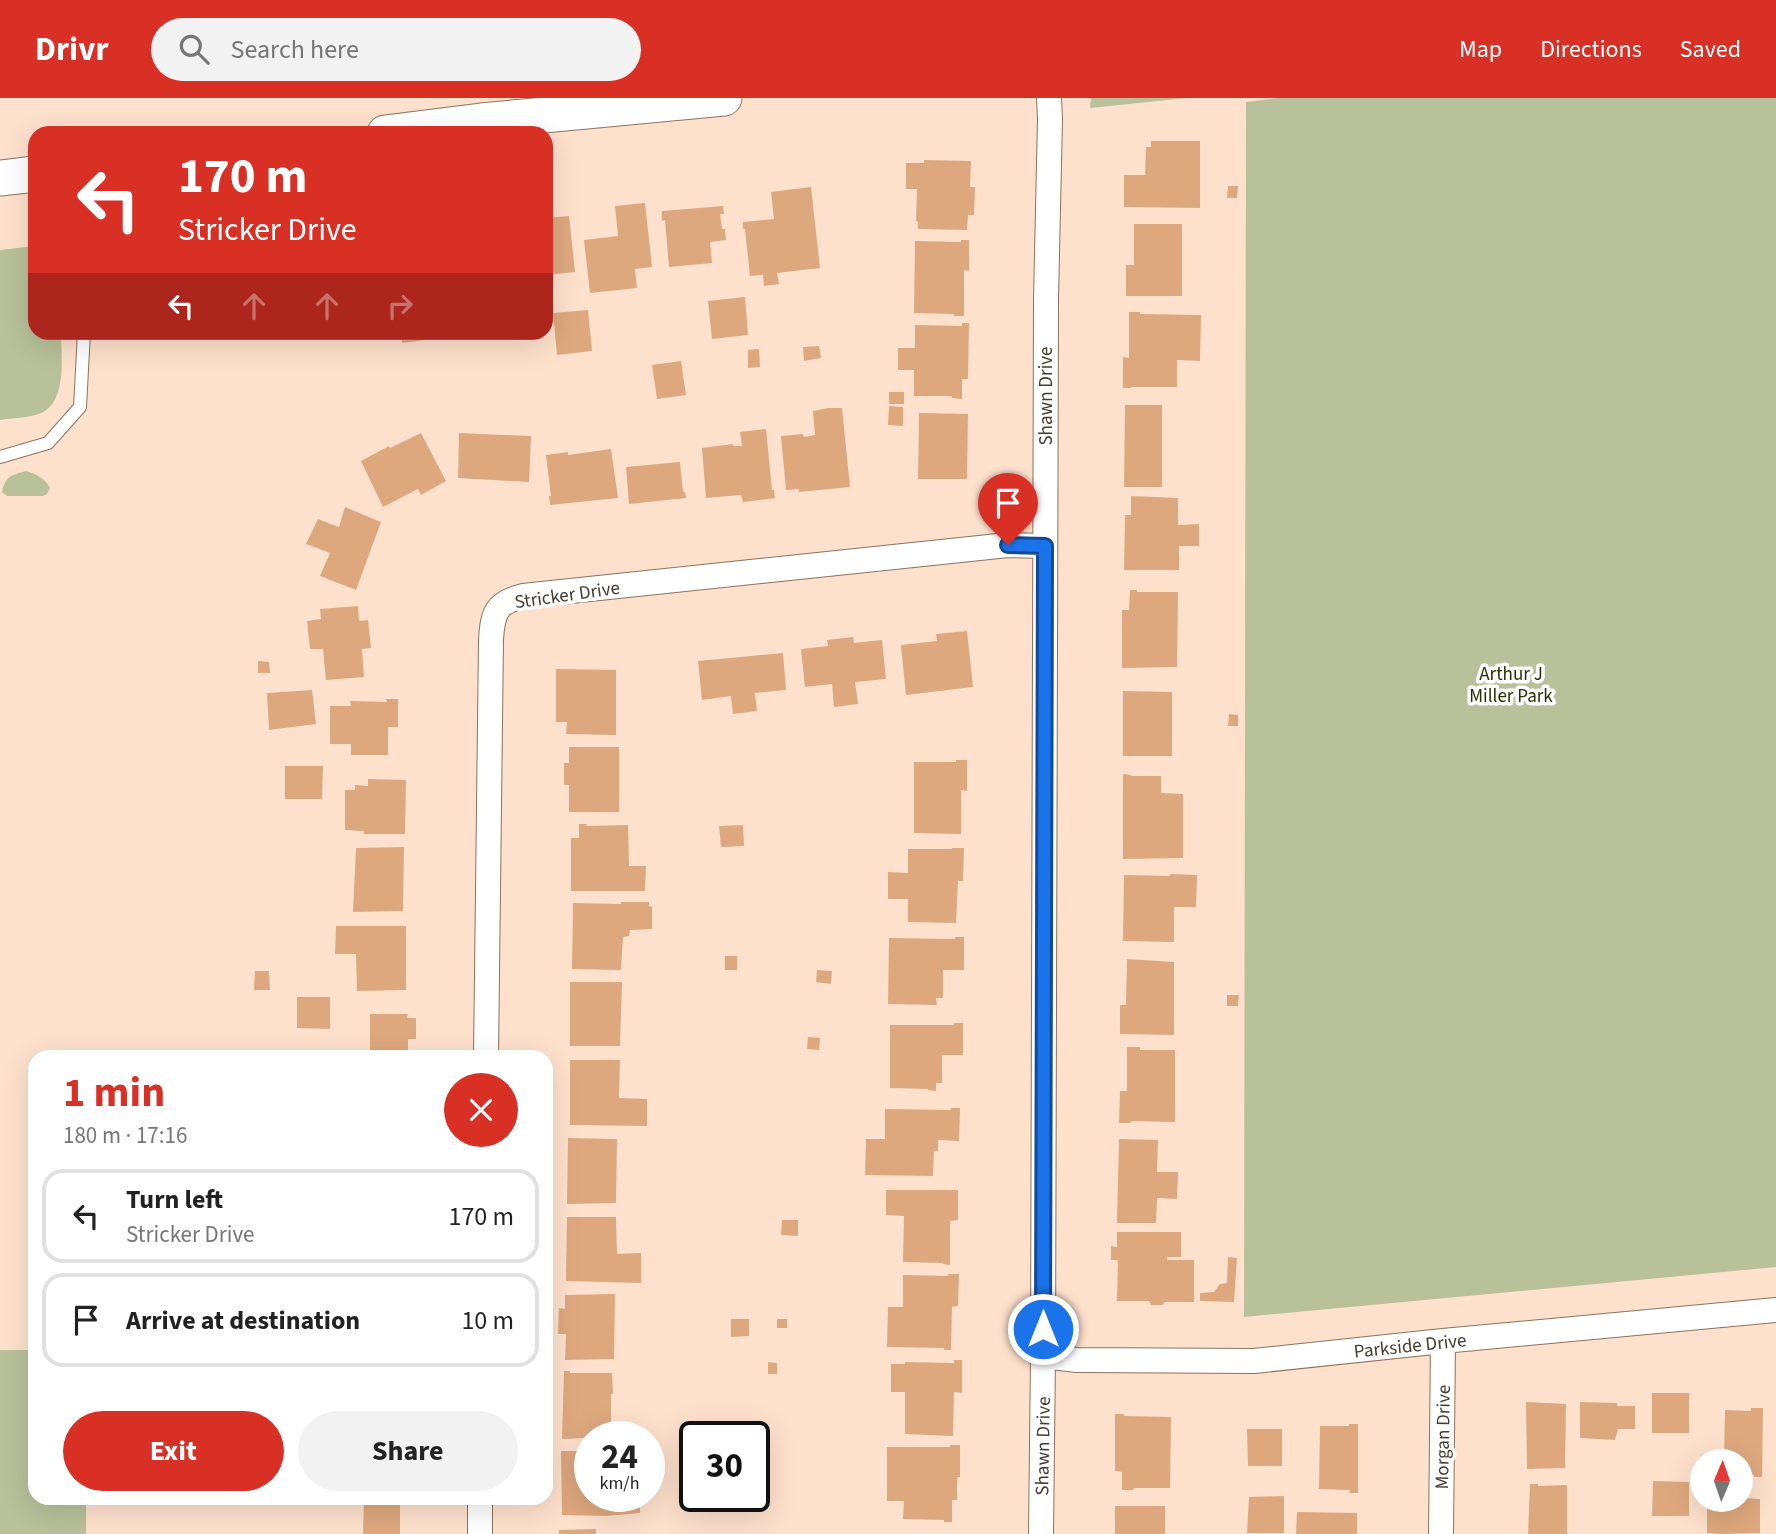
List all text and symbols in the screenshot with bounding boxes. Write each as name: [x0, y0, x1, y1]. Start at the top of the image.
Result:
search box: [151, 18, 641, 81]
text: Drivr: [35, 26, 109, 73]
icon: search: [175, 30, 213, 68]
text: Search here: [231, 31, 359, 68]
text: Map: [1459, 32, 1502, 67]
text: Directions: [1540, 32, 1642, 67]
text: Saved: [1680, 32, 1741, 67]
text: 170 m: [178, 142, 307, 212]
icon: left: [63, 154, 154, 245]
text: Stricker Drive: [178, 207, 357, 253]
icon: left: [162, 287, 200, 325]
icon: ahead: [235, 287, 273, 325]
icon: ahead: [308, 287, 346, 325]
icon: right: [381, 287, 419, 325]
street label: Shawn Drive: [1033, 346, 1060, 446]
pin: [978, 473, 1038, 545]
icon: arrive: [989, 484, 1027, 522]
street label: Stricker Drive: [513, 575, 622, 616]
park label: Arthur J Miller Park: [1469, 661, 1553, 710]
text: 1 min: [63, 1063, 165, 1123]
button: close: [444, 1073, 518, 1147]
text: 180 m · 17:16: [63, 1119, 187, 1152]
text: Turn left: [126, 1181, 223, 1218]
icon: left: [67, 1197, 105, 1235]
text: 170 m: [448, 1198, 514, 1235]
text: Stricker Drive: [126, 1218, 254, 1251]
position arrow: [1006, 1292, 1080, 1366]
icon: arrive: [67, 1301, 105, 1339]
text: Arrive at destination: [126, 1302, 360, 1339]
text: 10 m: [461, 1302, 514, 1339]
street label: Parkside Drive: [1353, 1327, 1468, 1366]
street label: Morgan Drive: [1429, 1384, 1458, 1490]
street label: Shawn Drive: [1029, 1396, 1058, 1496]
button: Exit: [63, 1411, 284, 1491]
button: Share: [298, 1411, 518, 1491]
speed limit sign: 30: [679, 1421, 770, 1512]
text: 24: [601, 1432, 638, 1482]
north arrow: [1690, 1449, 1754, 1512]
map controls: [1690, 1449, 1753, 1512]
text: km/h: [600, 1471, 639, 1496]

